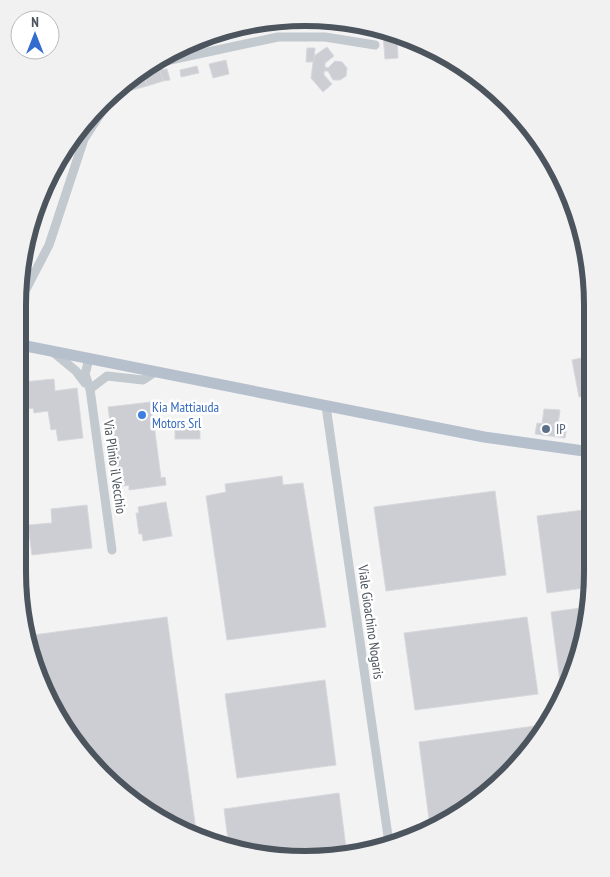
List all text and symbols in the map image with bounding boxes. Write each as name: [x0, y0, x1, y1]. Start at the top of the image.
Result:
north arrow: [10, 10, 60, 60]
text: N: [31, 13, 39, 31]
place label: Kia Mattiauda Motors Srl: [152, 398, 219, 432]
marker: Kia Mattiauda Motors Srl: [136, 409, 148, 421]
street label: Via Plinio il Vecchio: [99, 418, 130, 515]
place label: IP: [556, 420, 566, 438]
marker: IP: [540, 423, 552, 435]
street label: Viale Gioachino Nogaris: [354, 563, 388, 680]

